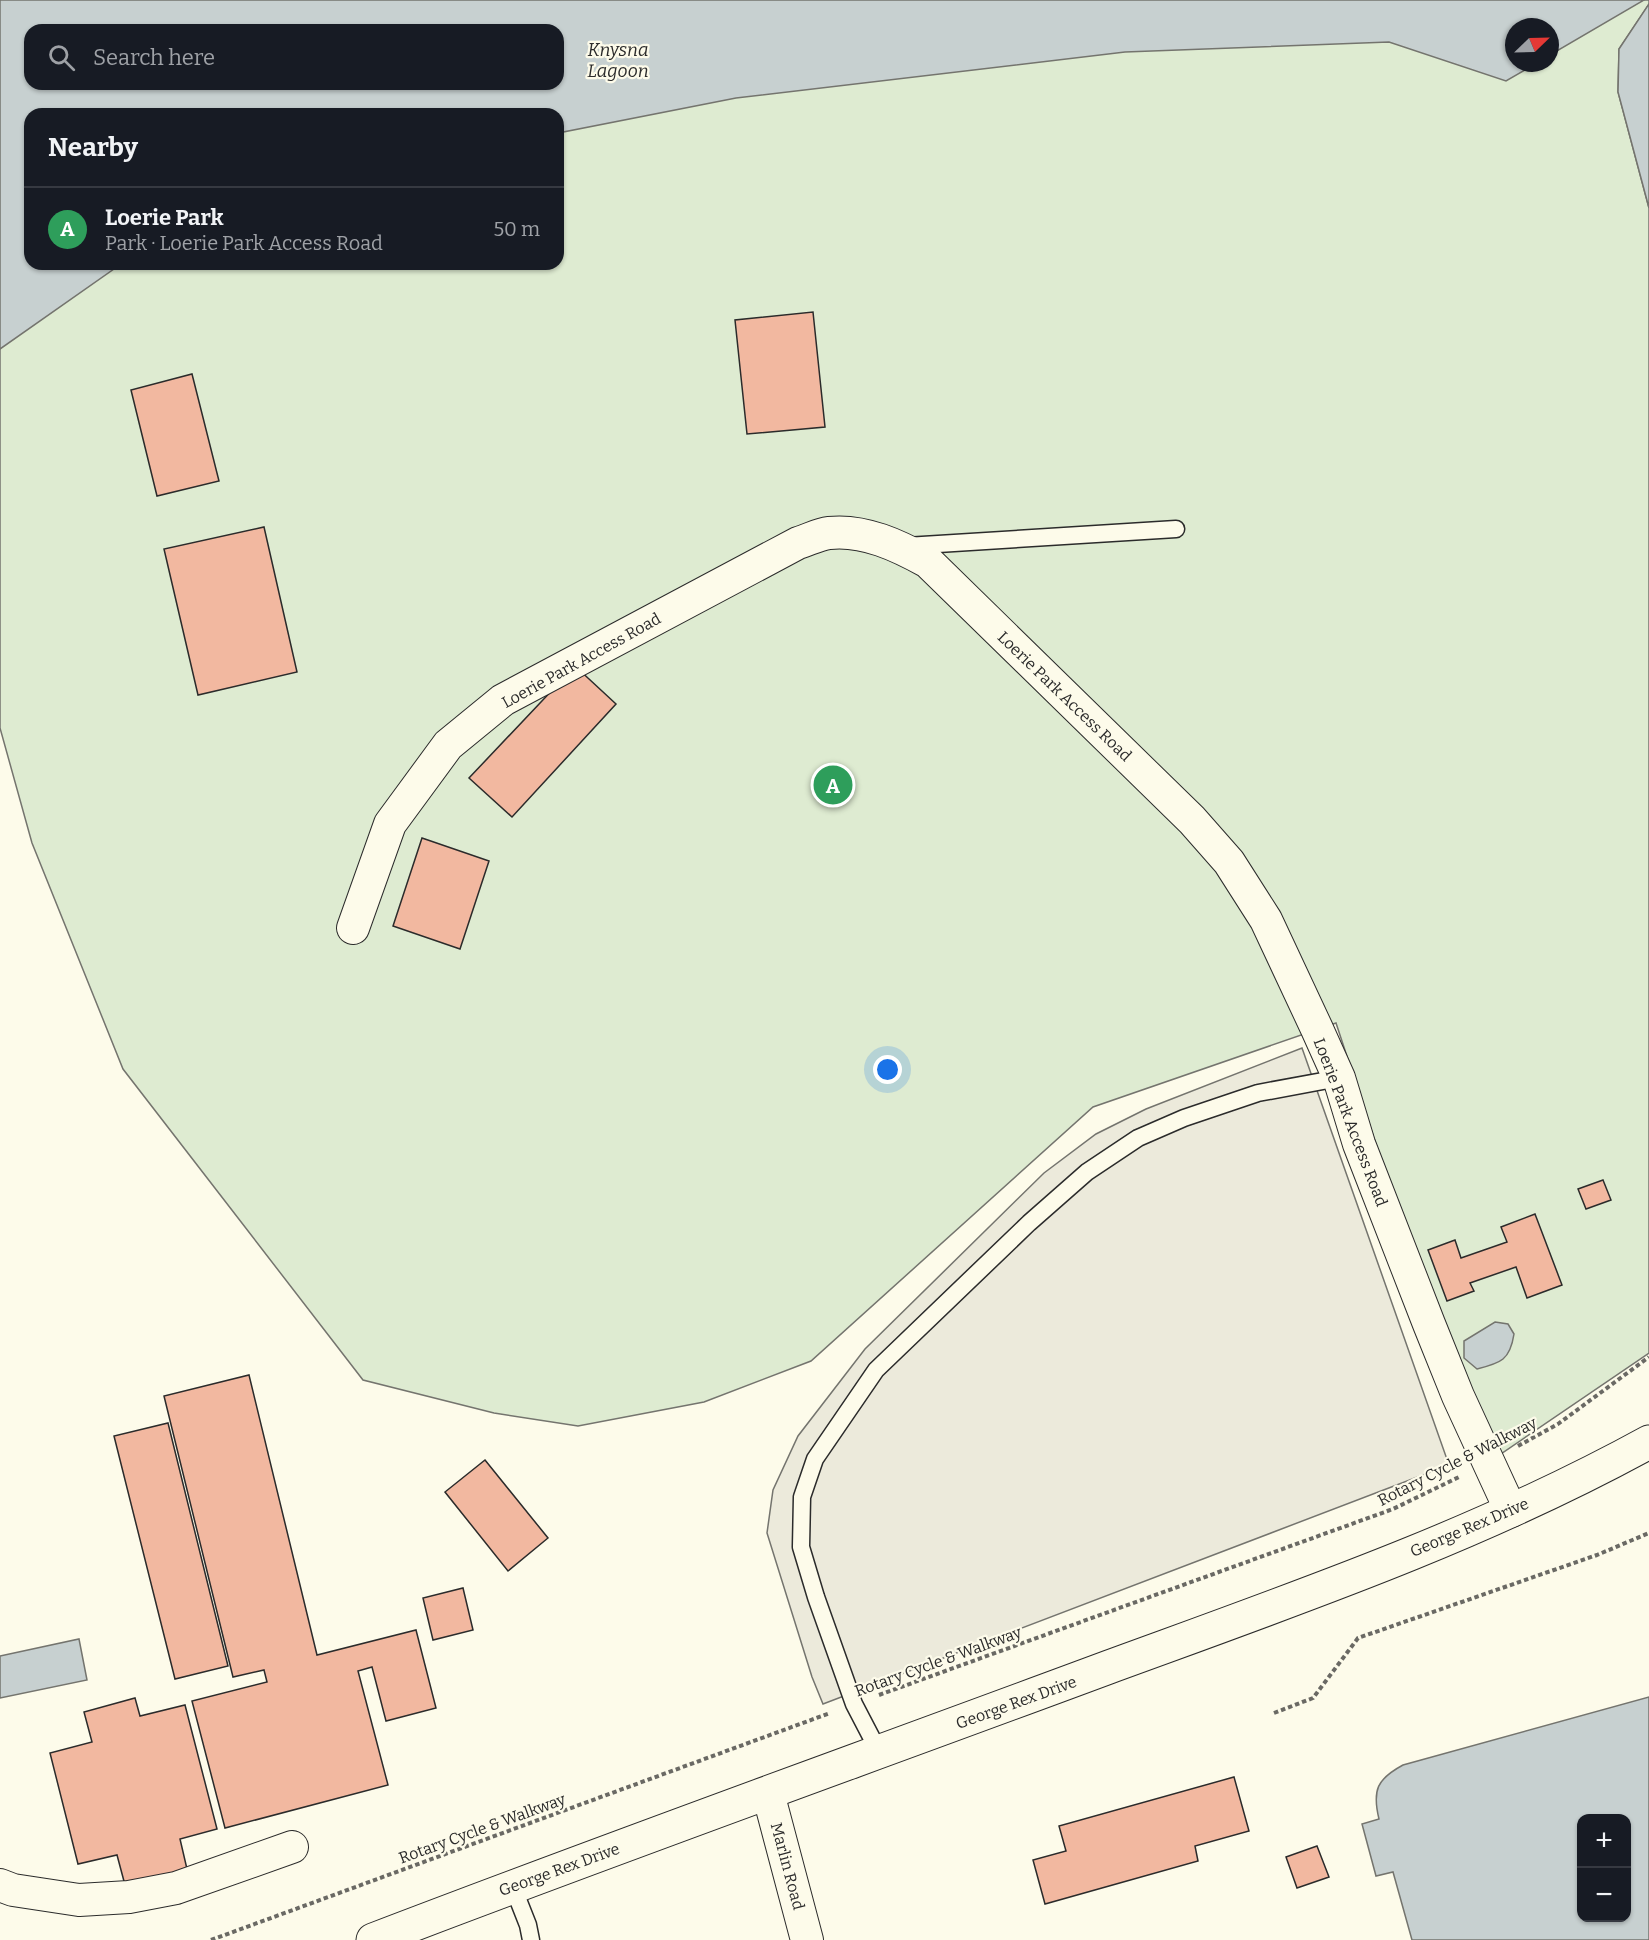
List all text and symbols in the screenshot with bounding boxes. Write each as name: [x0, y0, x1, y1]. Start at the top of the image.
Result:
north arrow: [1505, 18, 1559, 72]
search box: [24, 24, 564, 90]
water label: Knysna Lagoon: [587, 39, 649, 82]
icon: search: [45, 41, 78, 74]
text: Search here: [93, 44, 215, 71]
text: Nearby: [48, 132, 138, 163]
text: Loerie Park: [105, 204, 224, 231]
text: A: [60, 217, 75, 241]
text: 50 m: [493, 217, 540, 241]
text: Park · Loerie Park Access Road: [105, 231, 383, 255]
street label: Loerie Park Access Road: [498, 609, 664, 712]
street label: Loerie Park Access Road: [994, 627, 1136, 766]
pin: A: [814, 762, 852, 808]
street label: Loerie Park Access Road: [1310, 1035, 1392, 1210]
your location: [873, 1055, 902, 1084]
street label: Rotary Cycle & Walkway: [1375, 1413, 1540, 1510]
street label: George Rex Drive: [1407, 1494, 1531, 1561]
street label: Rotary Cycle & Walkway: [852, 1622, 1025, 1700]
street label: George Rex Drive: [953, 1672, 1079, 1733]
street label: Rotary Cycle & Walkway: [396, 1789, 569, 1867]
map controls: [1577, 1814, 1631, 1922]
button: +: [1577, 1814, 1631, 1868]
street label: Marlin Road: [767, 1820, 808, 1912]
street label: George Rex Drive: [496, 1839, 622, 1900]
button: −: [1577, 1868, 1631, 1922]

